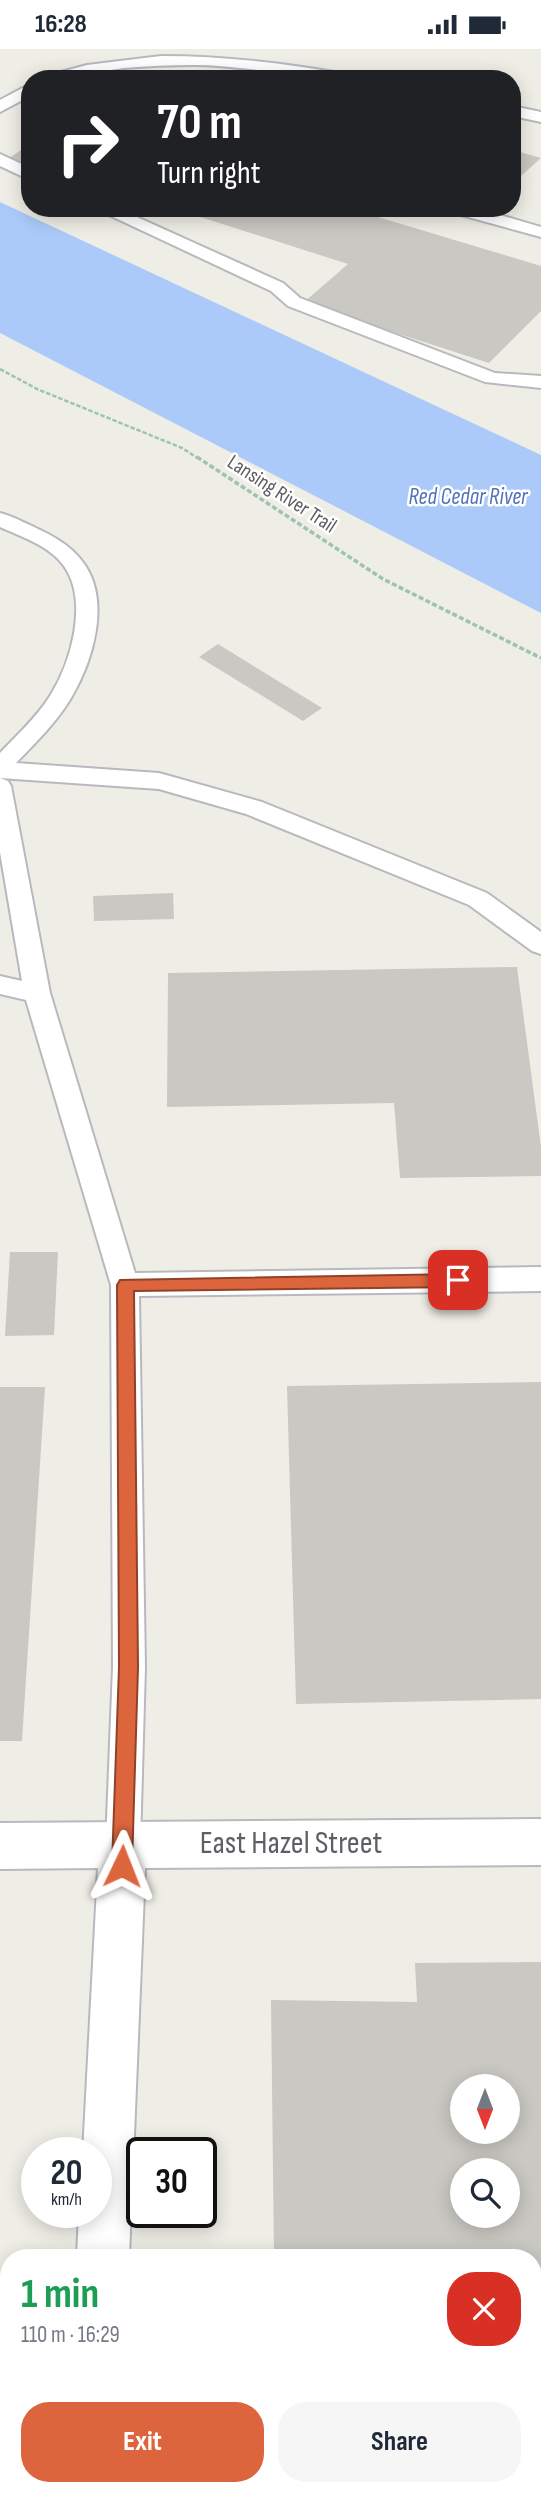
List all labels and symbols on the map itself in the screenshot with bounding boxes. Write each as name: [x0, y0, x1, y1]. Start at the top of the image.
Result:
street label: Lansing River Trail: [223, 449, 341, 539]
water label: Red Cedar River: [408, 483, 529, 511]
pin: [428, 1250, 488, 1310]
street label: East Hazel Street: [200, 1824, 382, 1863]
position arrow: [85, 1829, 159, 1903]
north arrow: [450, 2074, 520, 2144]
speed limit sign: 30: [126, 2137, 217, 2228]

